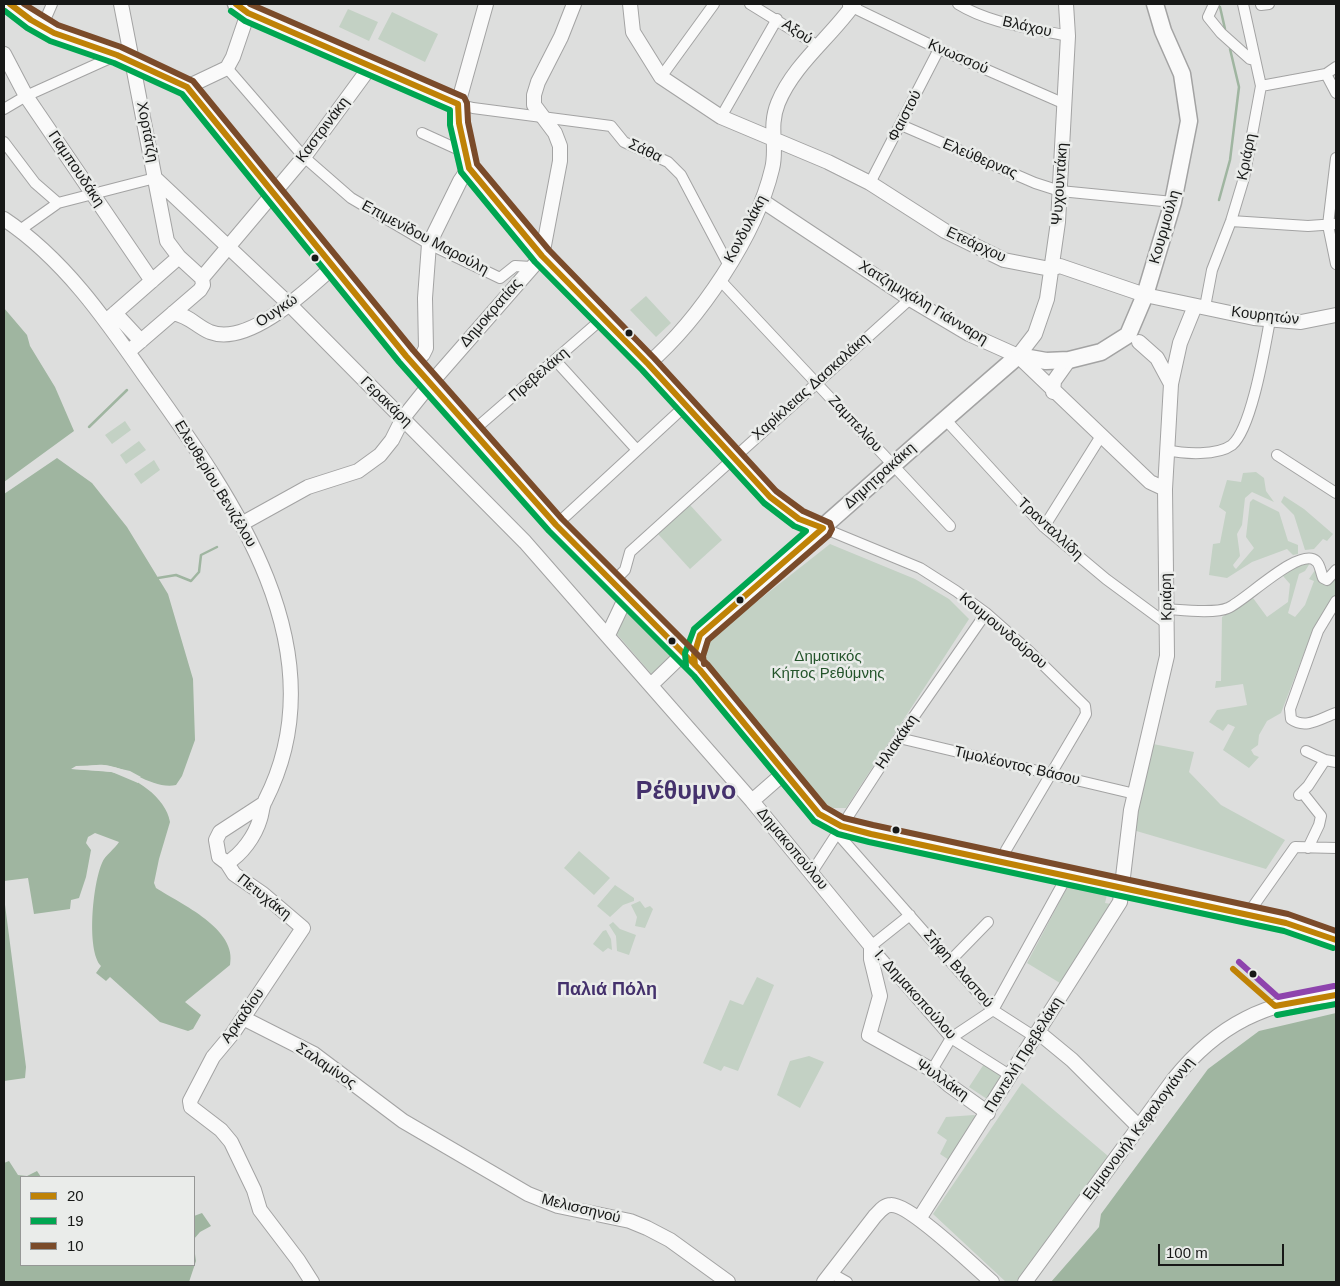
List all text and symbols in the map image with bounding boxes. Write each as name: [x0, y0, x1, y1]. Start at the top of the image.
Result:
street label: Βλάχου: [1001, 13, 1053, 41]
street label: Αξού: [778, 16, 816, 48]
street label: Κνωσσού: [925, 36, 991, 78]
street label: Φαιστού: [884, 87, 926, 145]
street label: Καστρινάκη: [292, 94, 354, 166]
street label: Χορτάτζη: [132, 100, 162, 164]
street label: Γιαμπουδάκη: [44, 128, 108, 210]
street label: Κριάρη: [1234, 132, 1260, 182]
street label: Σάθα: [625, 135, 665, 167]
street label: Ελεύθερνας: [940, 135, 1020, 183]
street label: Ψυχουντάκη: [1048, 142, 1072, 226]
street label: Κουρμούλη: [1146, 188, 1184, 266]
street label: Κονδυλάκη: [721, 192, 771, 266]
street label: Επιμενίδου Μαρούλη: [359, 197, 491, 279]
street label: Ετεάρχου: [943, 223, 1009, 267]
unlabelled marker: [310, 253, 320, 263]
street label: Χατζημιχάλη Γιάνναρη: [855, 257, 991, 349]
street label: Δημοκρατίας: [456, 275, 526, 351]
street label: Ουγκώ: [253, 291, 301, 331]
street label: Κουρητών: [1230, 303, 1300, 329]
unlabelled marker: [624, 328, 634, 338]
street label: Χαρίκλειας Δασκαλάκη: [749, 330, 873, 444]
street label: Πρεβελάκη: [505, 344, 573, 406]
street label: Γερακάρη: [356, 373, 416, 431]
street label: Ζαμπελίου: [824, 392, 886, 456]
street label: Ελευθερίου Βενιζέλου: [170, 417, 260, 551]
street label: Δημητρακάκη: [840, 439, 920, 513]
street label: Τρανταλλίδη: [1013, 494, 1087, 564]
street label: Κριάρη: [1158, 573, 1176, 621]
street label: Κουμουνδούρου: [955, 589, 1051, 673]
unlabelled marker: [735, 595, 745, 605]
unlabelled marker: [667, 636, 677, 646]
park label: Δημοτικός Κήπος Ρεθύμνης: [771, 648, 885, 683]
street label: Ηλιακάκη: [872, 711, 922, 773]
street label: Τιμολέοντος Βάσου: [952, 743, 1082, 789]
district label: Ρέθυμνο: [636, 777, 736, 807]
street label: Δημακοπούλου: [752, 804, 832, 894]
unlabelled marker: [891, 825, 901, 835]
street label: Πετυχάκη: [233, 870, 295, 924]
street label: Σήφη Βλαστού: [919, 926, 997, 1012]
street label: Ι. Δημακοπούλου: [870, 947, 960, 1043]
unlabelled marker: [1248, 969, 1258, 979]
district label: Παλιά Πόλη: [557, 979, 657, 1001]
street label: Αρκαδίου: [218, 985, 268, 1047]
street label: Παντελή Πρεβελάκη: [981, 994, 1067, 1116]
street label: Σαλαμίνος: [292, 1039, 360, 1093]
street label: Εμμανουήλ Κεφαλογιάννη: [1080, 1054, 1198, 1204]
street label: Ψυλλάκη: [912, 1055, 972, 1105]
legend: [20, 1176, 195, 1266]
text: 20: [67, 1187, 84, 1204]
street label: Μελισσηνού: [540, 1190, 622, 1228]
text: 19: [67, 1212, 84, 1229]
scale bar: [1160, 1234, 1286, 1266]
text: 10: [67, 1237, 84, 1254]
text: 100 m: [1166, 1244, 1208, 1261]

